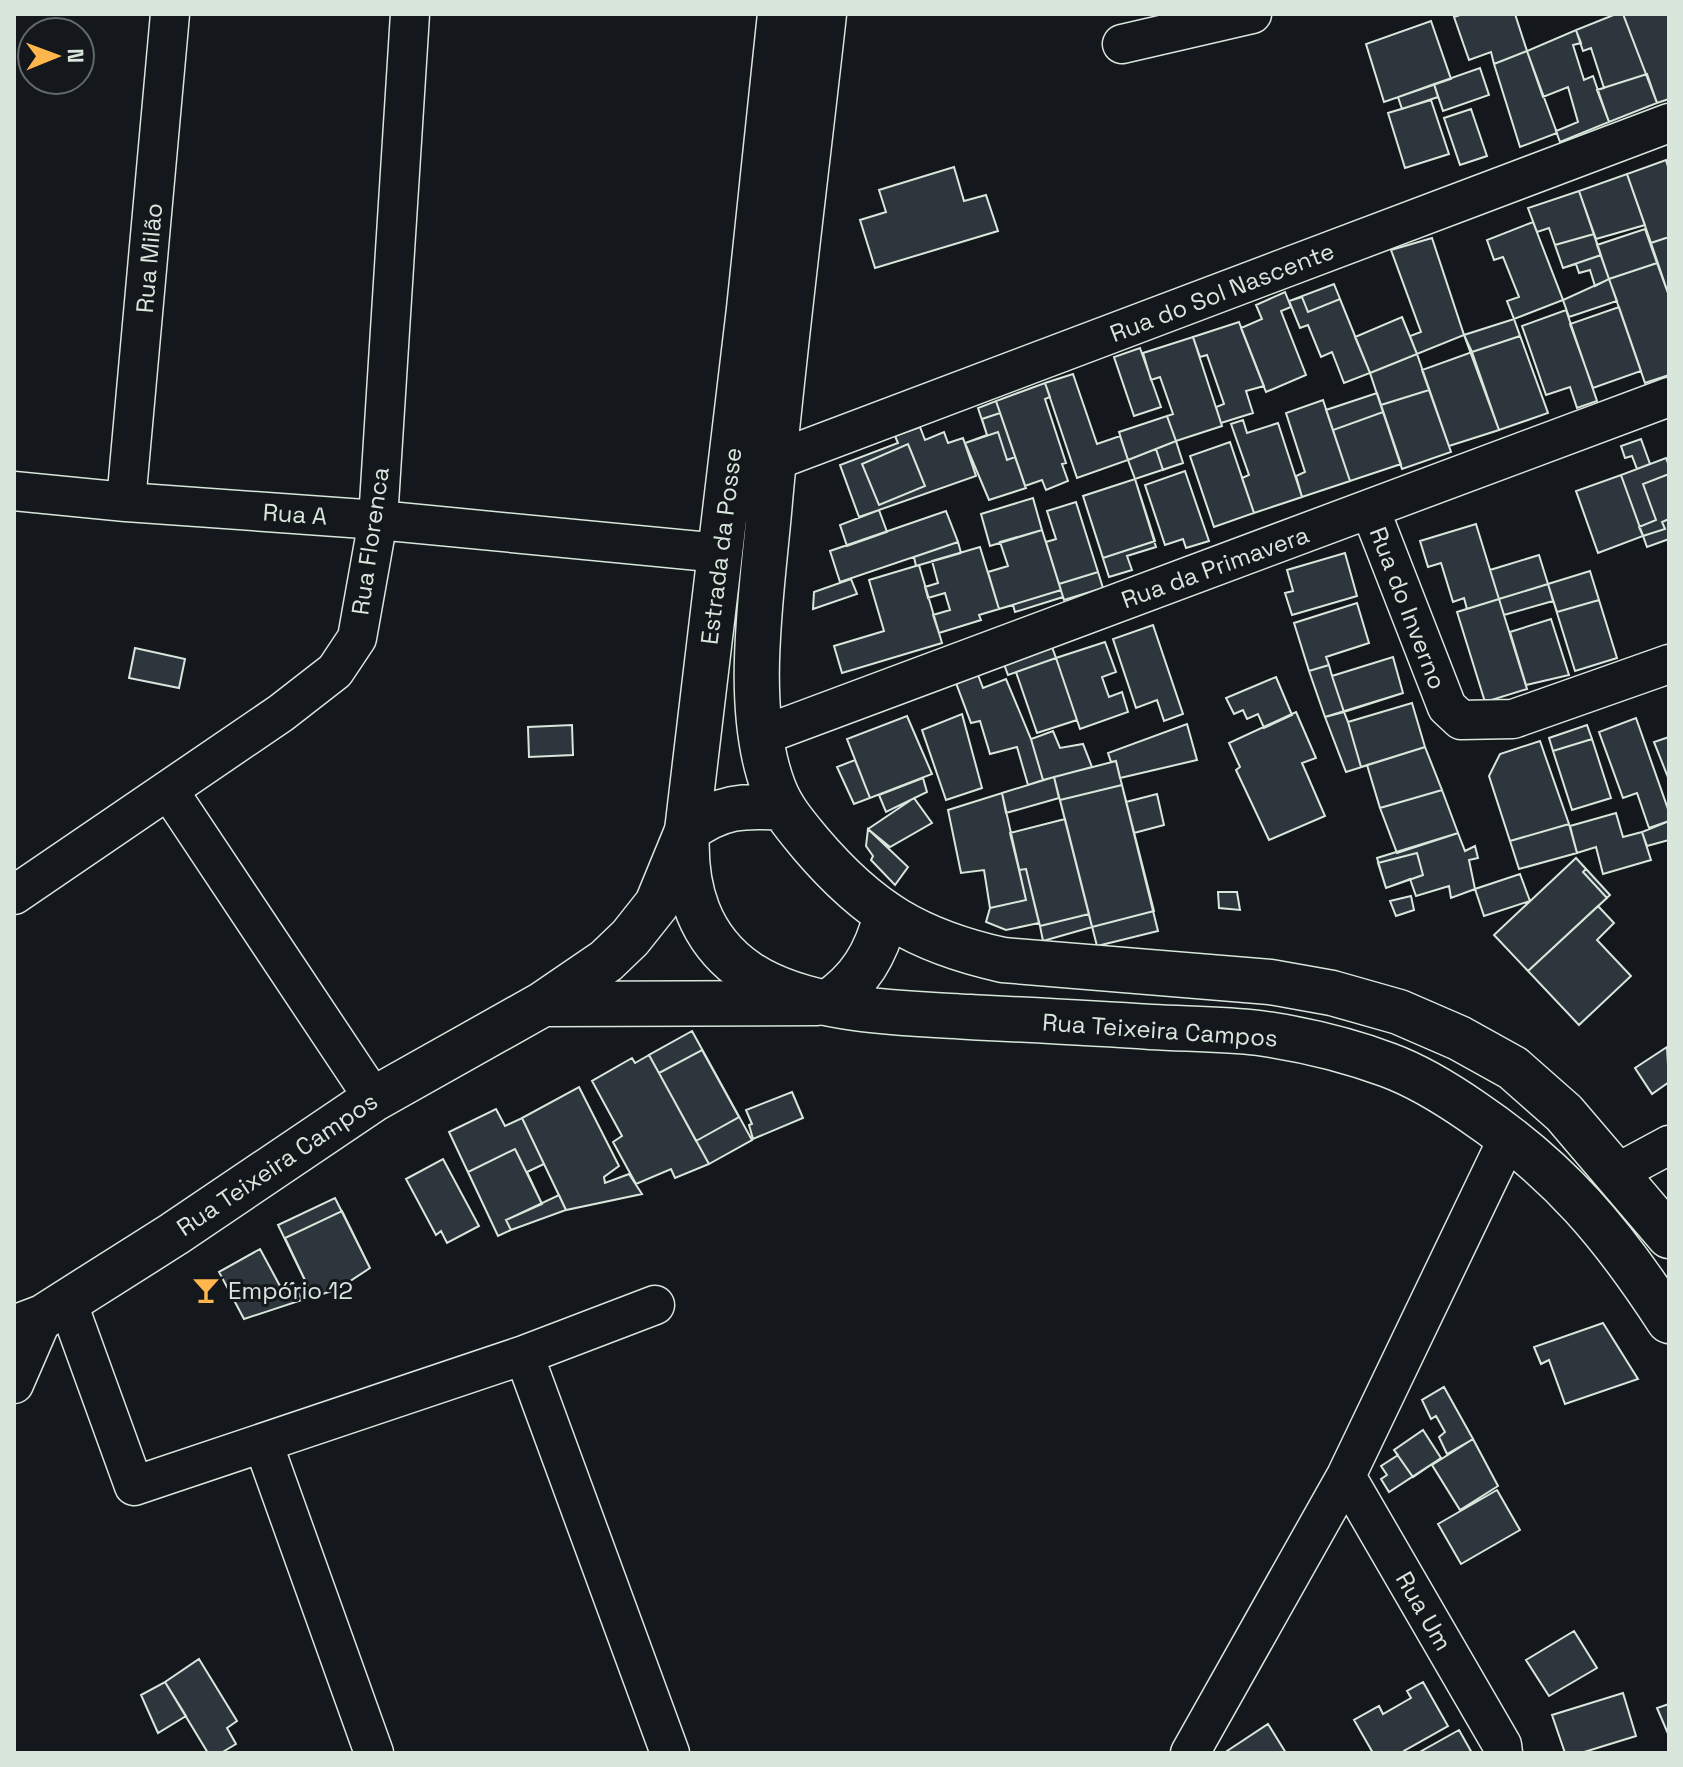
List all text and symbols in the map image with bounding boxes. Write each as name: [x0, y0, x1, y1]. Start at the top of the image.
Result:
north arrow: [16, 16, 96, 96]
text: N: [62, 48, 90, 63]
street label: Rua Milão: [129, 202, 169, 314]
street label: Rua do Sol Nascente: [1105, 235, 1339, 349]
street label: Estrada da Posse: [694, 446, 748, 646]
street label: Rua Florenca: [344, 465, 396, 617]
street label: Rua A: [262, 496, 328, 532]
street label: Rua da Primavera: [1117, 519, 1313, 615]
street label: Rua do Inverno: [1363, 522, 1453, 694]
street label: Rua Teixeira Campos: [1041, 1006, 1279, 1054]
street label: Rua Teixeira Campos: [171, 1085, 383, 1243]
bar icon: Empório 12: [191, 1275, 221, 1305]
place label: Empório 12: [228, 1275, 353, 1306]
street label: Rua Um: [1389, 1566, 1459, 1656]

